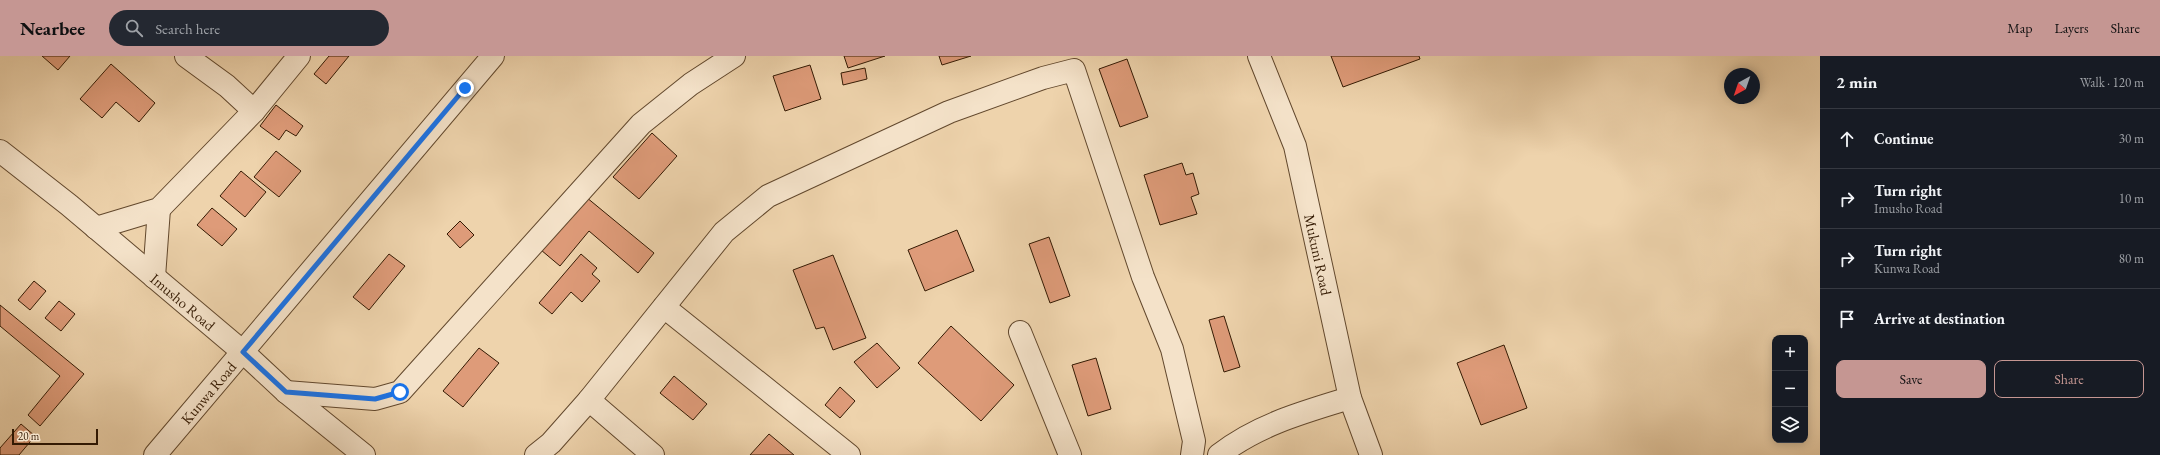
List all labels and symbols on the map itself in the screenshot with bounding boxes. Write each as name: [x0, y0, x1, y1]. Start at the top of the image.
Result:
north arrow: [1724, 68, 1760, 104]
route end: [456, 79, 474, 97]
street label: Mukuni Road: [1301, 212, 1337, 297]
street label: Imusho Road: [147, 269, 220, 334]
street label: Kunwa Road: [176, 357, 240, 428]
route start: [391, 383, 409, 401]
scale bar: [12, 427, 98, 446]

